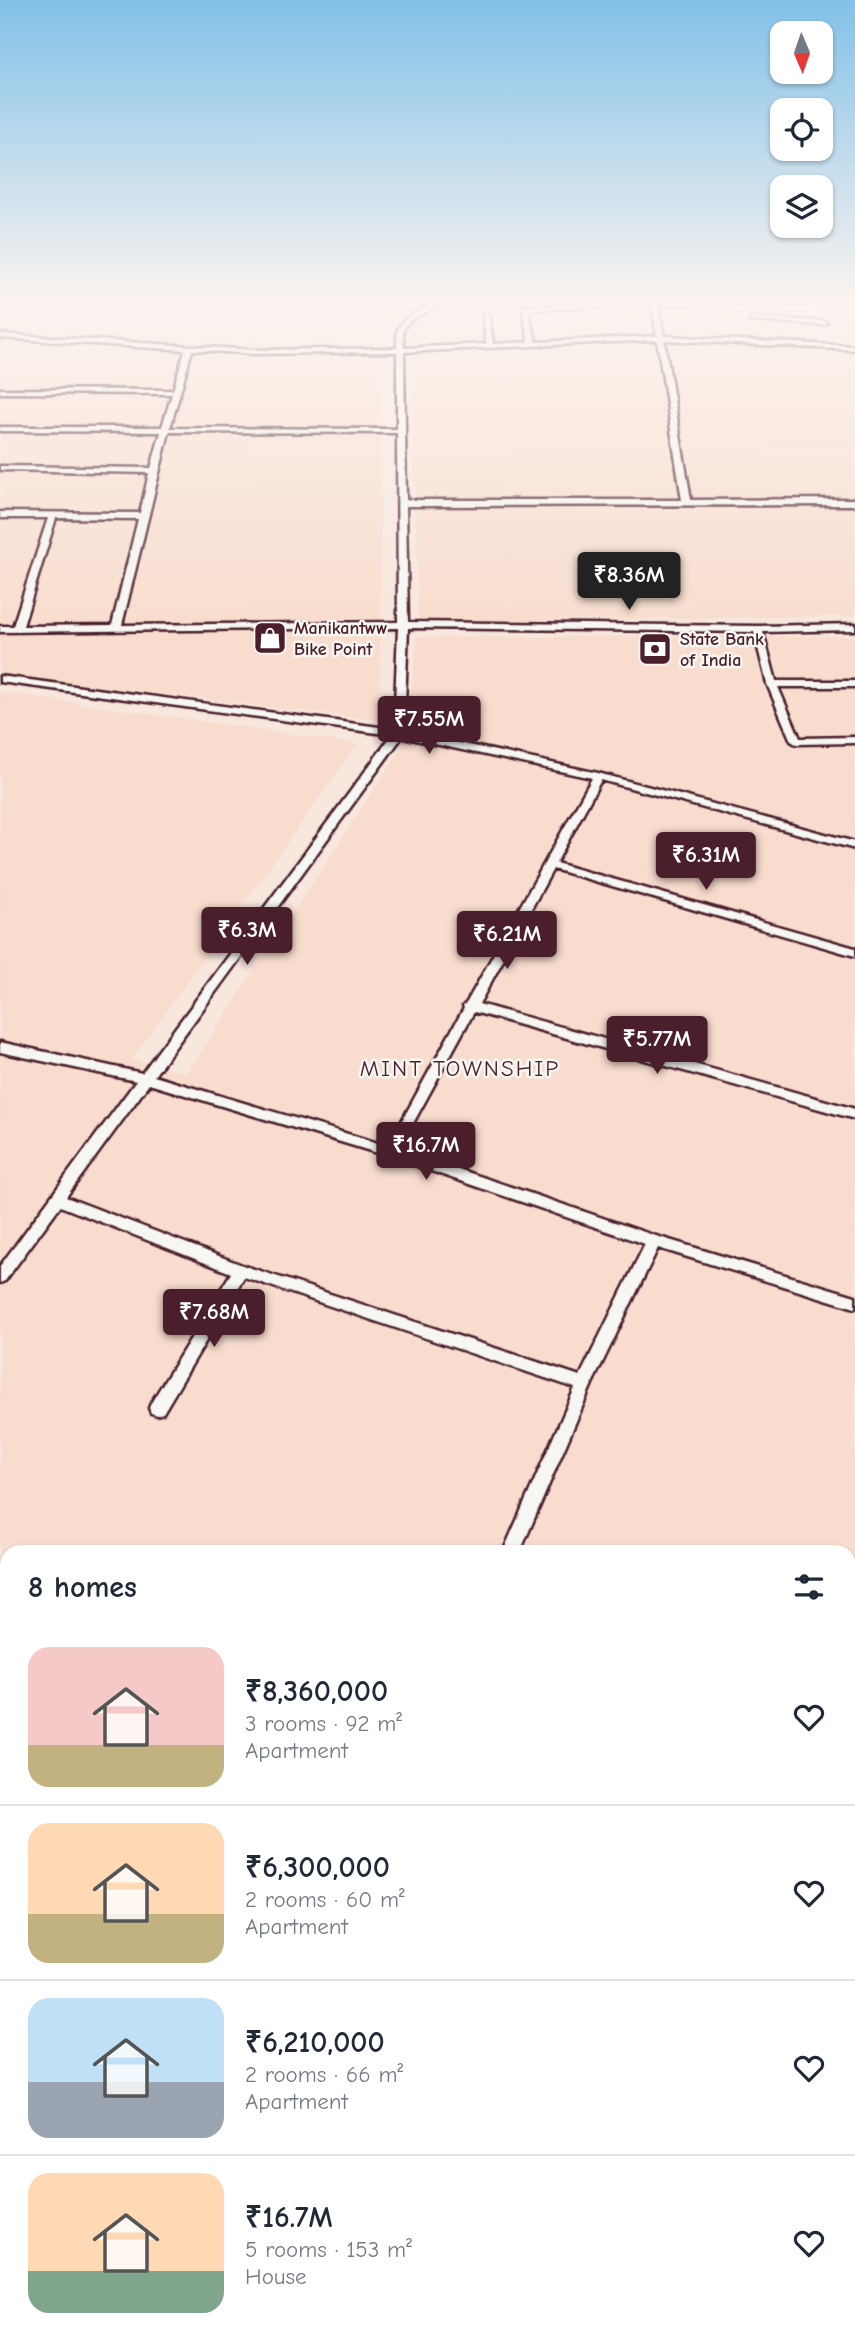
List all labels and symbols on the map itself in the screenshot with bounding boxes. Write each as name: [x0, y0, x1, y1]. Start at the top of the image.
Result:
north arrow: [770, 21, 833, 84]
pin: ₹8.36M: [572, 552, 686, 612]
place label: Manikantww Bike Point: [294, 618, 387, 660]
shop icon: Manikantww Bike Point: [251, 619, 289, 657]
place label: State Bank of India: [680, 629, 764, 671]
bank icon: State Bank of India: [636, 630, 674, 668]
pin: ₹7.55M: [372, 696, 486, 756]
pin: ₹6.31M: [649, 832, 763, 892]
pin: ₹6.3M: [198, 908, 296, 967]
pin: ₹6.21M: [450, 912, 564, 971]
pin: ₹5.77M: [600, 1016, 714, 1076]
district label: MINT TOWNSHIP: [360, 1055, 560, 1082]
pin: ₹16.7M: [369, 1122, 483, 1182]
pin: ₹7.68M: [157, 1290, 271, 1349]

